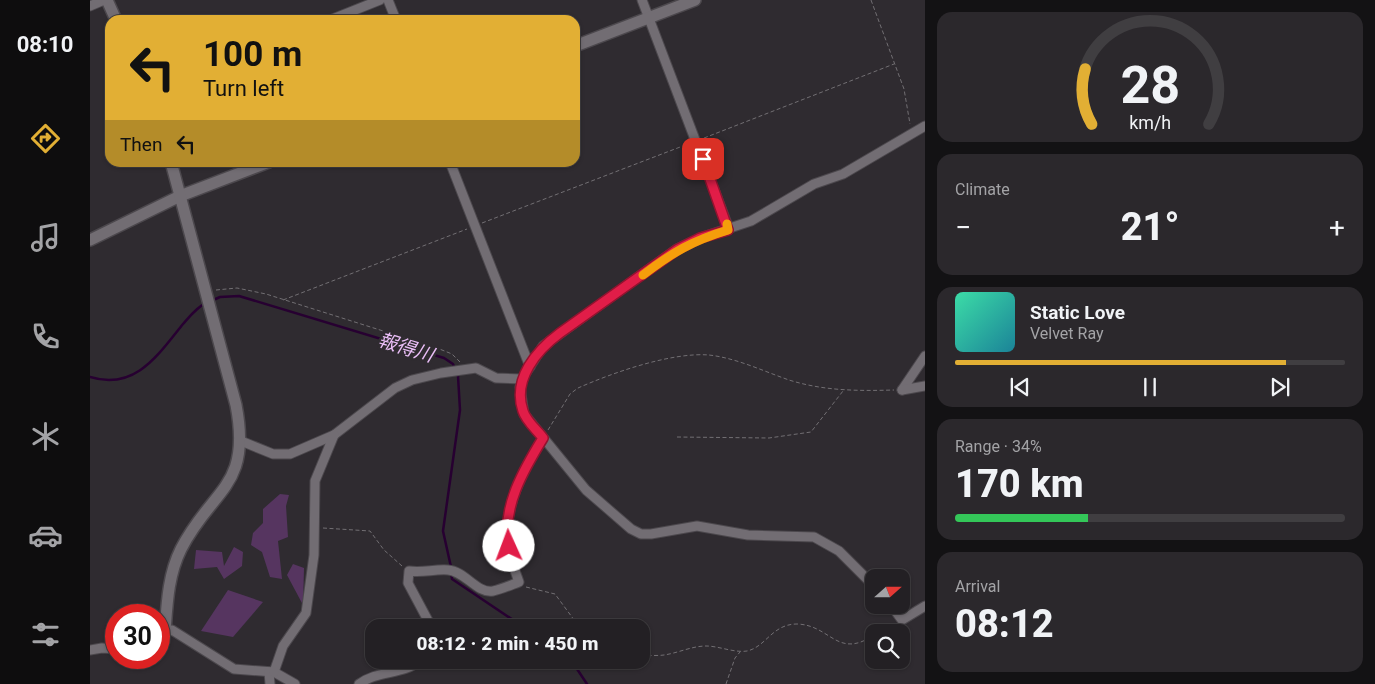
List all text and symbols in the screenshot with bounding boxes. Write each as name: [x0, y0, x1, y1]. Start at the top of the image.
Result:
text: 08:10: [17, 32, 73, 57]
text: 100 m: [203, 34, 302, 75]
icon: left: [120, 35, 185, 100]
text: 28: [1120, 55, 1180, 116]
text: Turn left: [203, 76, 284, 101]
text: km/h: [1129, 112, 1171, 133]
icon: directions: [28, 121, 63, 156]
icon: left: [172, 130, 200, 158]
text: Then: [120, 133, 162, 156]
pin: [682, 138, 724, 180]
icon: arrive: [689, 145, 717, 173]
text: Climate: [955, 180, 1010, 199]
text: 21°: [1121, 205, 1179, 249]
text: −: [955, 211, 971, 244]
text: +: [1329, 211, 1345, 244]
icon: music: [28, 220, 63, 255]
text: Static Love: [1030, 301, 1125, 324]
icon: phone: [28, 319, 63, 354]
text: Velvet Ray: [1030, 324, 1104, 343]
water label: 報得川: [375, 328, 438, 367]
icon: previous: [1006, 373, 1034, 401]
icon: pause: [1136, 373, 1164, 401]
icon: next: [1266, 373, 1294, 401]
icon: climate: [28, 419, 63, 454]
text: Range · 34%: [955, 437, 1042, 456]
text: 170 km: [955, 462, 1084, 506]
icon: car: [28, 518, 63, 553]
position arrow: [482, 519, 534, 571]
north arrow: [865, 569, 910, 614]
map controls: [865, 569, 910, 669]
text: Arrival: [955, 577, 1000, 596]
text: 08:12: [955, 602, 1054, 646]
speed limit sign: 30: [105, 604, 170, 669]
icon: filters: [28, 617, 63, 652]
button: search: [865, 624, 910, 669]
text: 08:12 · 2 min · 450 m: [416, 632, 599, 655]

